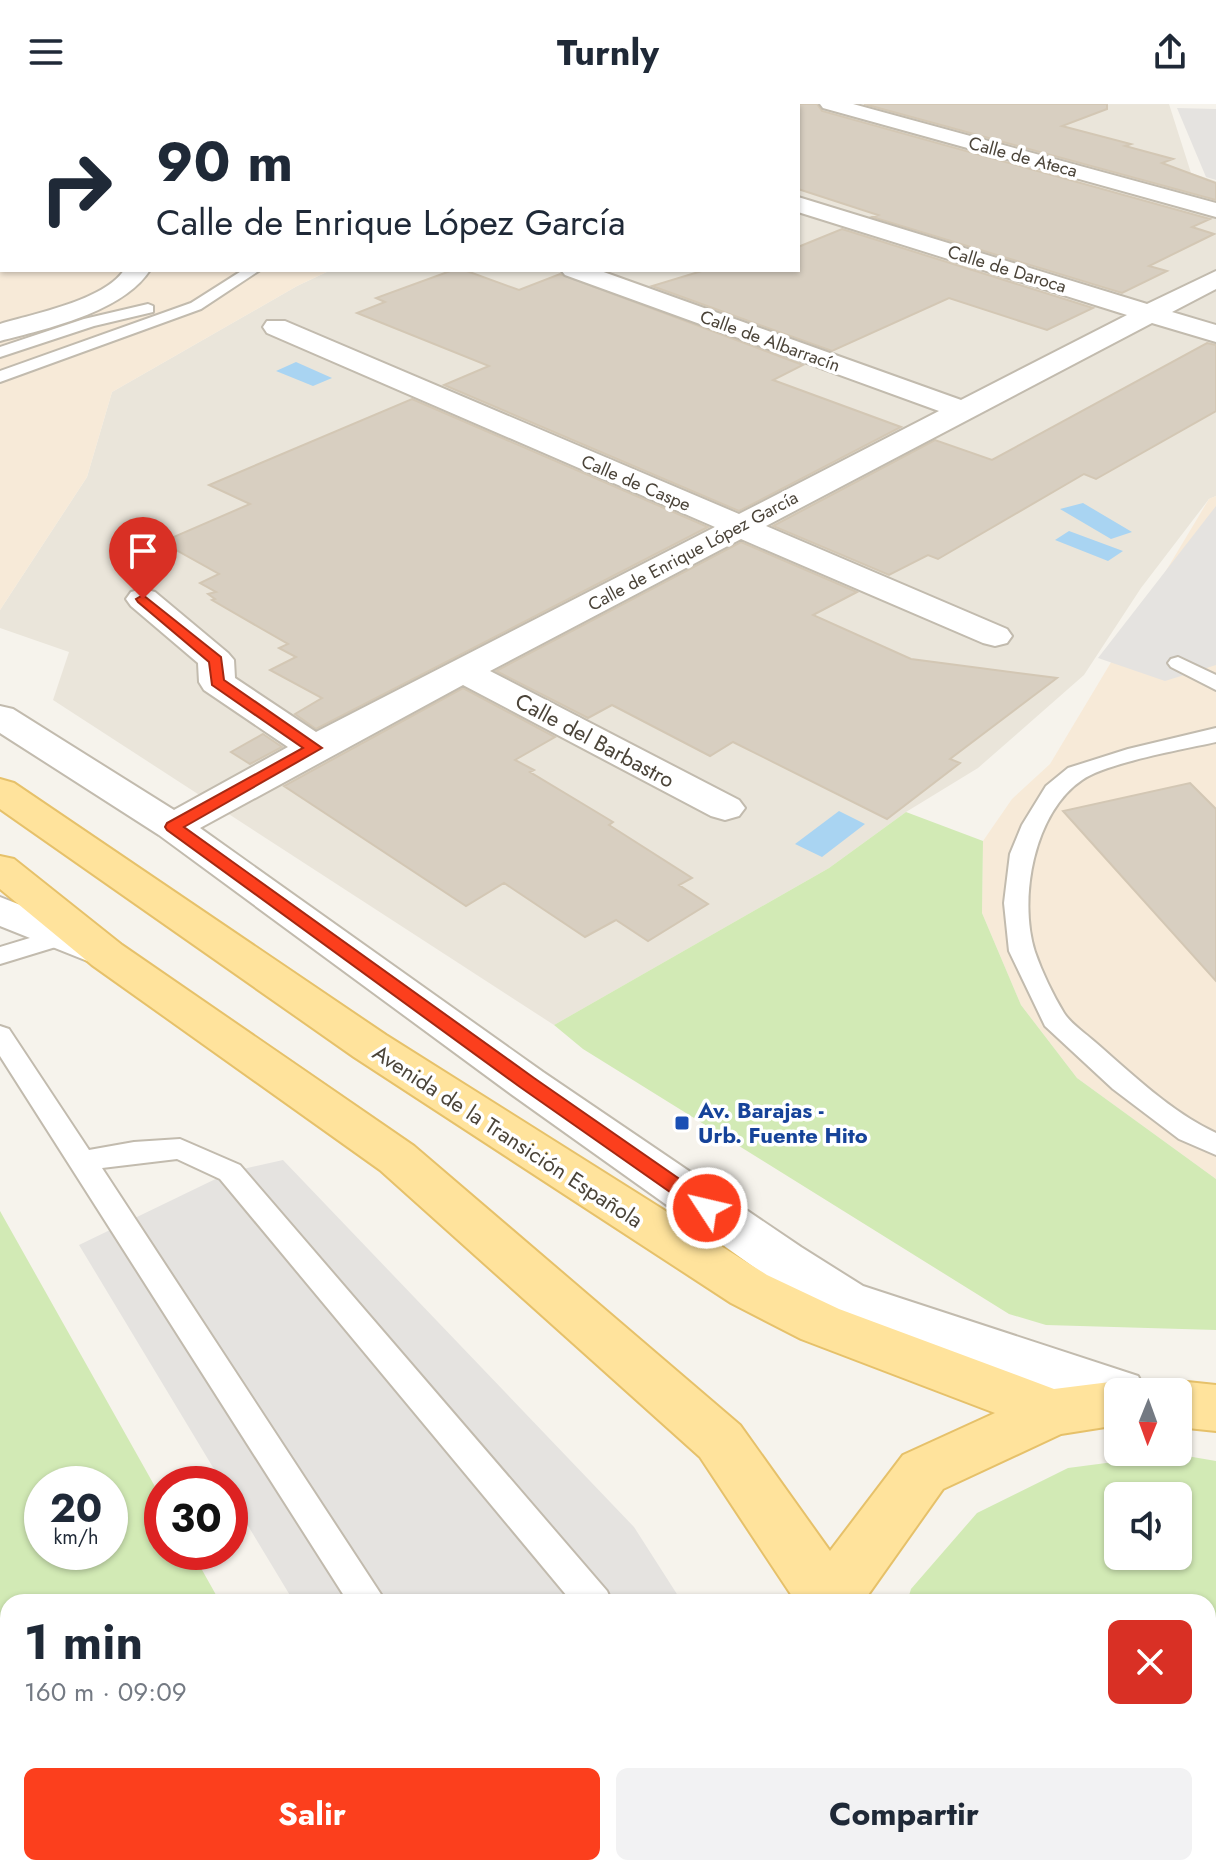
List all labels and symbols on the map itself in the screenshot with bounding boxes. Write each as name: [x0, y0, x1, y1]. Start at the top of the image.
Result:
street label: Calle de Ateca: [966, 130, 1080, 184]
street label: Calle de Daroca: [944, 239, 1070, 299]
street label: Calle de Albarracín: [696, 304, 844, 378]
street label: Calle de Caspe: [577, 448, 695, 518]
street label: Calle de Enrique López García: [583, 484, 803, 618]
pin: [109, 517, 177, 599]
street label: Calle del Barbastro: [510, 685, 680, 795]
street label: Avenida de la Transición Española: [367, 1036, 649, 1236]
place label: Av. Barajas - Urb. Fuente Hito: [697, 1094, 868, 1151]
marker: Av. Barajas - Urb. Fuente Hito: [673, 1114, 691, 1132]
position arrow: [665, 1166, 749, 1250]
north arrow: [1104, 1378, 1192, 1466]
speed limit sign: 30: [144, 1466, 248, 1570]

